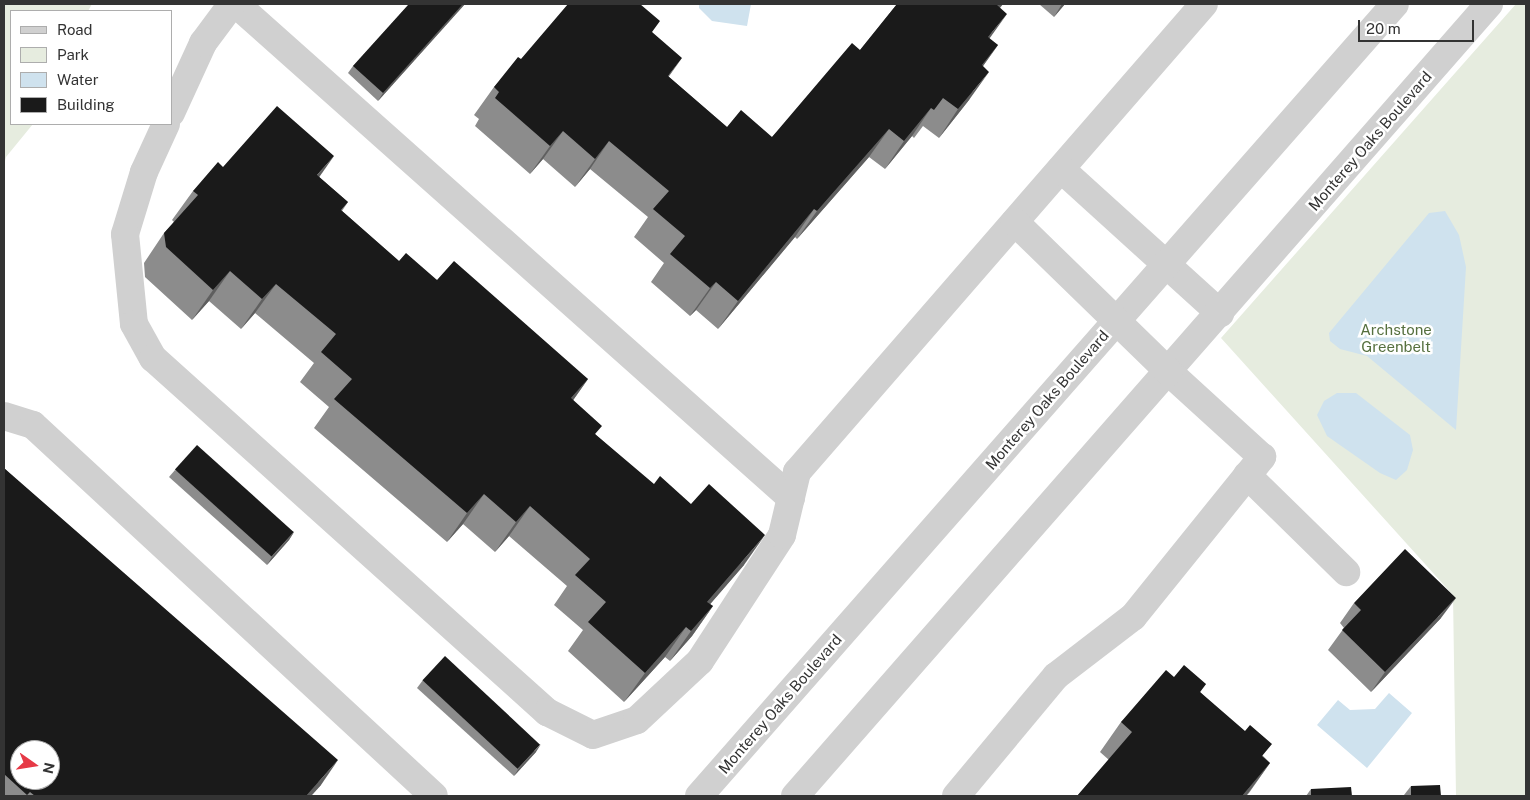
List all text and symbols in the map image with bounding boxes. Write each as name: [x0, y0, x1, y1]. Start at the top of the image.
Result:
legend: [10, 10, 172, 125]
scale bar: [1360, 10, 1476, 42]
text: 20 m: [1366, 20, 1401, 37]
text: Road: [57, 21, 93, 38]
text: Park: [57, 46, 89, 63]
street label: Monterey Oaks Boulevard: [1305, 68, 1435, 214]
text: Water: [57, 71, 99, 88]
text: Building: [57, 96, 115, 113]
park label: Archstone Greenbelt: [1360, 320, 1432, 355]
street label: Monterey Oaks Boulevard: [982, 327, 1112, 473]
street label: Monterey Oaks Boulevard: [715, 631, 845, 777]
north arrow: [10, 740, 60, 790]
text: N: [40, 761, 58, 775]

